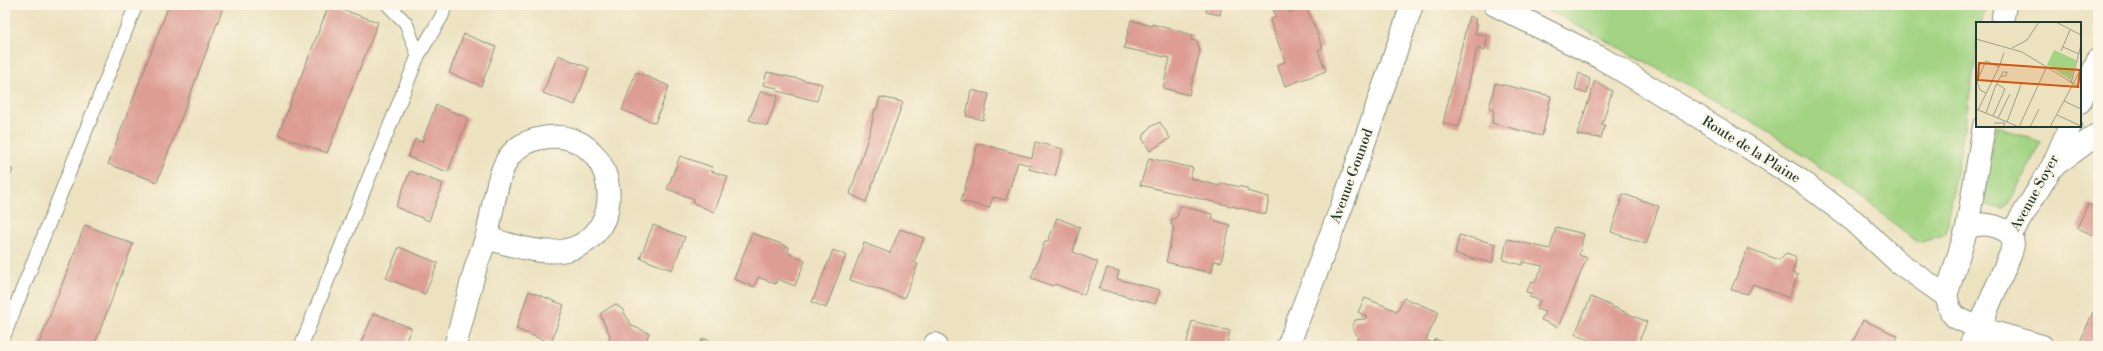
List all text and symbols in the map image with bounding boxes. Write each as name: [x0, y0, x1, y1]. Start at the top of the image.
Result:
inset map: [1976, 22, 2081, 127]
street label: Route de la Plaine: [1698, 112, 1804, 188]
street label: Avenue Gounod: [1326, 126, 1377, 227]
street label: Avenue Soyer: [2006, 152, 2063, 235]

